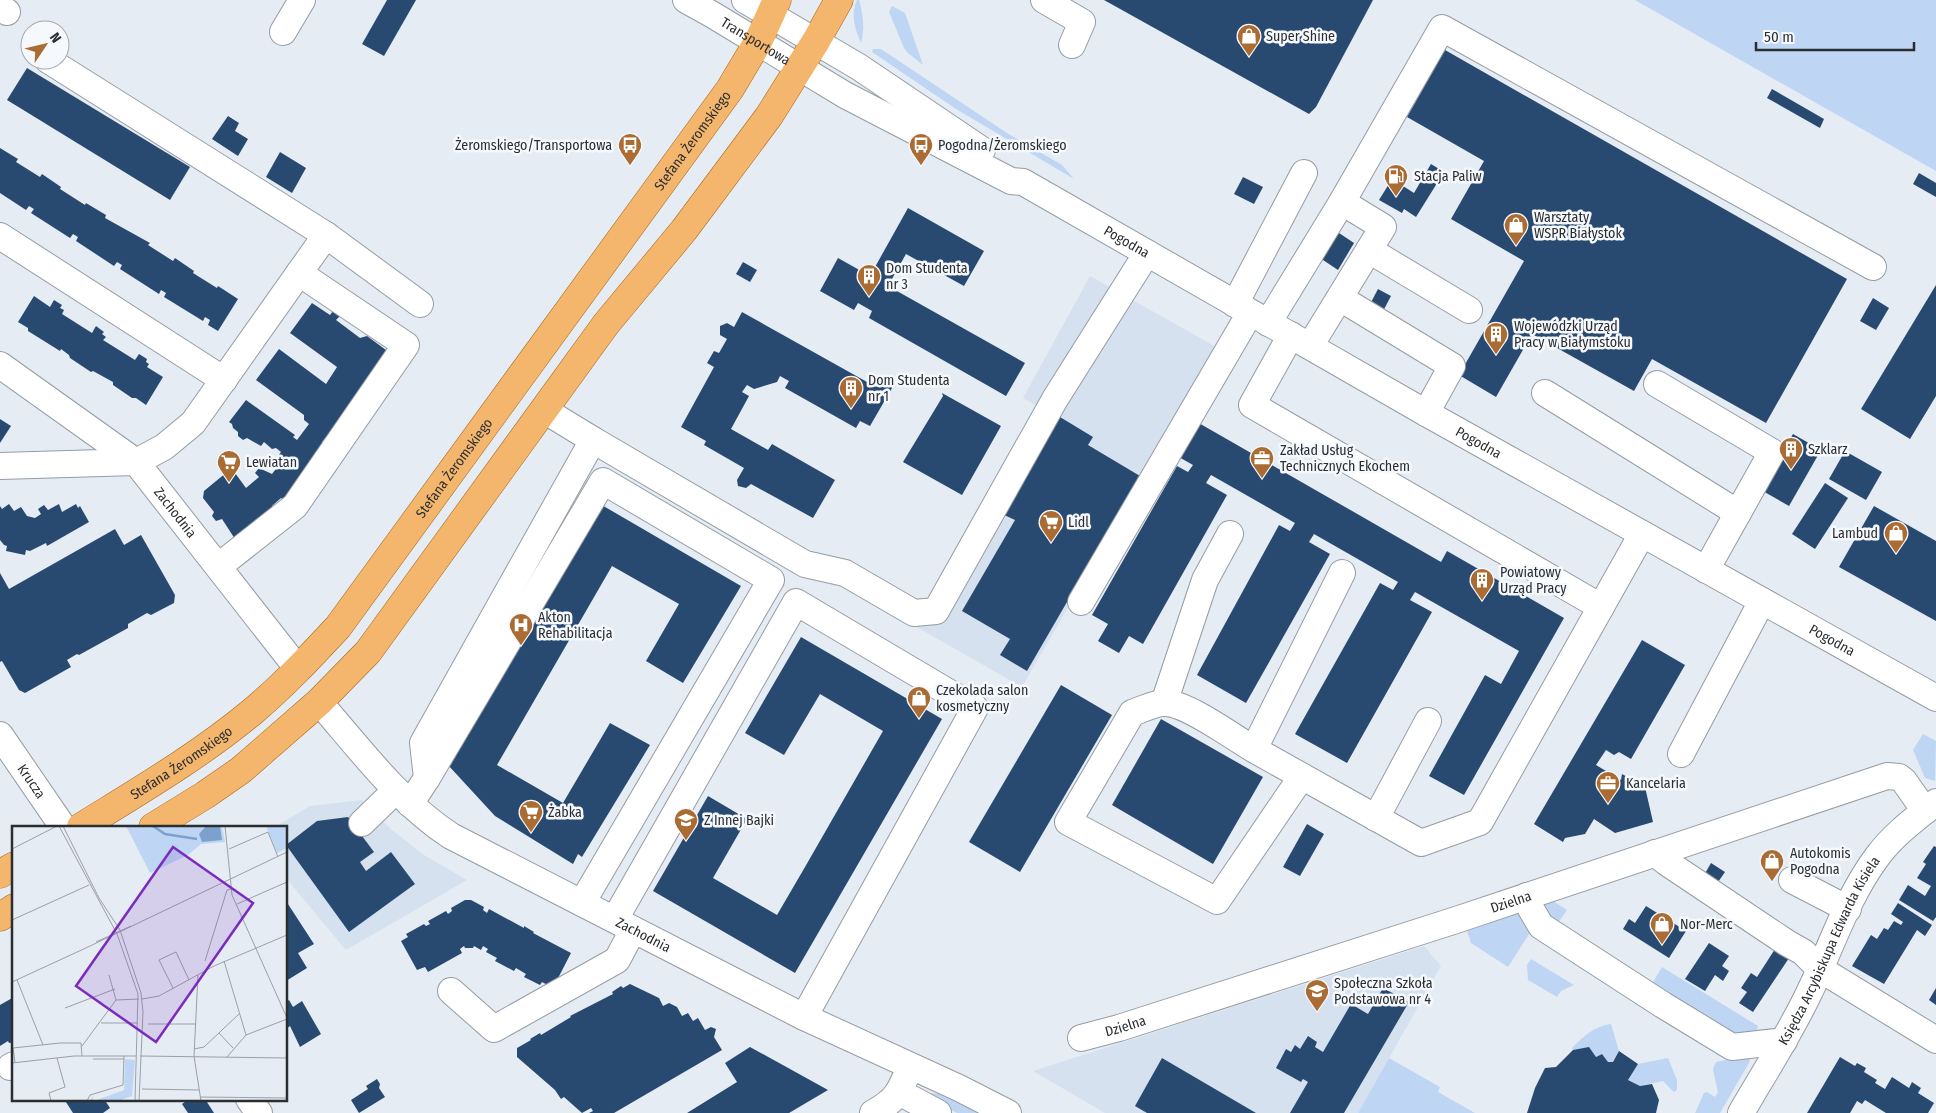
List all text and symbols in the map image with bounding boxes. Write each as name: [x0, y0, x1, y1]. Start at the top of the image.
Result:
street label: Transportowa: [718, 14, 794, 69]
north arrow: [20, 20, 70, 70]
scale bar: [1756, 20, 1914, 52]
shop icon: Super Shine: [1236, 23, 1262, 57]
place label: Super Shine: [1266, 28, 1335, 45]
text: 50 m: [1764, 28, 1794, 46]
text: N: [46, 30, 65, 46]
street label: Stefana Żeromskiego: [651, 88, 735, 194]
bus stop icon: Żeromskiego/Transportowa: [617, 132, 643, 166]
bus stop icon: Pogodna/Żeromskiego: [908, 132, 934, 166]
place label: Żeromskiego/Transportowa: [455, 137, 612, 154]
place label: Pogodna/Żeromskiego: [938, 137, 1067, 154]
fuel station icon: Stacja Paliw: [1383, 163, 1409, 197]
place label: Stacja Paliw: [1414, 168, 1482, 185]
place label: Warsztaty WSPR Białystok: [1534, 209, 1622, 242]
shop icon: Warsztaty WSPR Białystok: [1503, 212, 1529, 246]
street label: Pogodna: [1101, 222, 1153, 262]
place label: Dom Studenta nr 3: [886, 260, 968, 293]
building icon: Dom Studenta nr 3: [856, 263, 882, 297]
place label: Wojewódzki Urząd Pracy w Białymstoku: [1514, 318, 1631, 351]
building icon: Wojewódzki Urząd Pracy w Białymstoku: [1483, 321, 1509, 355]
place label: Dom Studenta nr 1: [868, 372, 950, 405]
building icon: Dom Studenta nr 1: [838, 375, 864, 409]
street label: Stefana Żeromskiego: [412, 415, 496, 521]
street label: Pogodna: [1452, 423, 1504, 462]
building icon: Szklarz: [1778, 436, 1804, 470]
place label: Szklarz: [1808, 441, 1848, 458]
place label: Zakład Usług Technicznych Ekochem: [1280, 442, 1410, 475]
office icon: Zakład Usług Technicznych Ekochem: [1249, 445, 1275, 479]
supermarket icon: Lewiatan: [216, 449, 242, 483]
place label: Lewiatan: [246, 454, 297, 471]
street label: Zachodnia: [150, 484, 200, 541]
supermarket icon: Lidl: [1038, 509, 1064, 543]
place label: Lidl: [1068, 514, 1089, 531]
shop icon: Lambud: [1883, 520, 1909, 554]
place label: Lambud: [1832, 525, 1878, 542]
place label: Powiatowy Urząd Pracy: [1500, 564, 1567, 597]
building icon: Powiatowy Urząd Pracy: [1469, 567, 1495, 601]
place label: Akton Rehabilitacja: [538, 609, 613, 642]
hospital icon: Akton Rehabilitacja: [508, 612, 534, 646]
street label: Pogodna: [1806, 621, 1858, 660]
place label: Czekolada salon kosmetyczny: [936, 682, 1028, 715]
shop icon: Czekolada salon kosmetyczny: [906, 685, 932, 719]
street label: Stefana Żeromskiego: [127, 723, 236, 803]
street label: Krucza: [14, 761, 49, 802]
office icon: Kancelaria: [1595, 770, 1621, 804]
place label: Kancelaria: [1626, 775, 1686, 792]
supermarket icon: Żabka: [518, 799, 544, 833]
place label: Żabka: [548, 804, 582, 821]
school or university icon: Z Innej Bajki: [673, 807, 699, 841]
place label: Z Innej Bajki: [704, 812, 774, 829]
inset map: [12, 826, 288, 1100]
place label: Autokomis Pogodna: [1790, 845, 1850, 878]
shop icon: Autokomis Pogodna: [1759, 848, 1785, 882]
street label: Księdza Arcybiskupa Edwarda Kisiela: [1775, 853, 1884, 1048]
street label: Dzielna: [1488, 887, 1534, 917]
shop icon: Nor-Merc: [1649, 911, 1675, 945]
street label: Zachodnia: [613, 914, 674, 956]
place label: Nor-Merc: [1680, 916, 1733, 933]
place label: Społeczna Szkoła Podstawowa nr 4: [1334, 975, 1433, 1008]
school or university icon: Społeczna Szkoła Podstawowa nr 4: [1304, 978, 1330, 1012]
street label: Dzielna: [1103, 1012, 1148, 1040]

